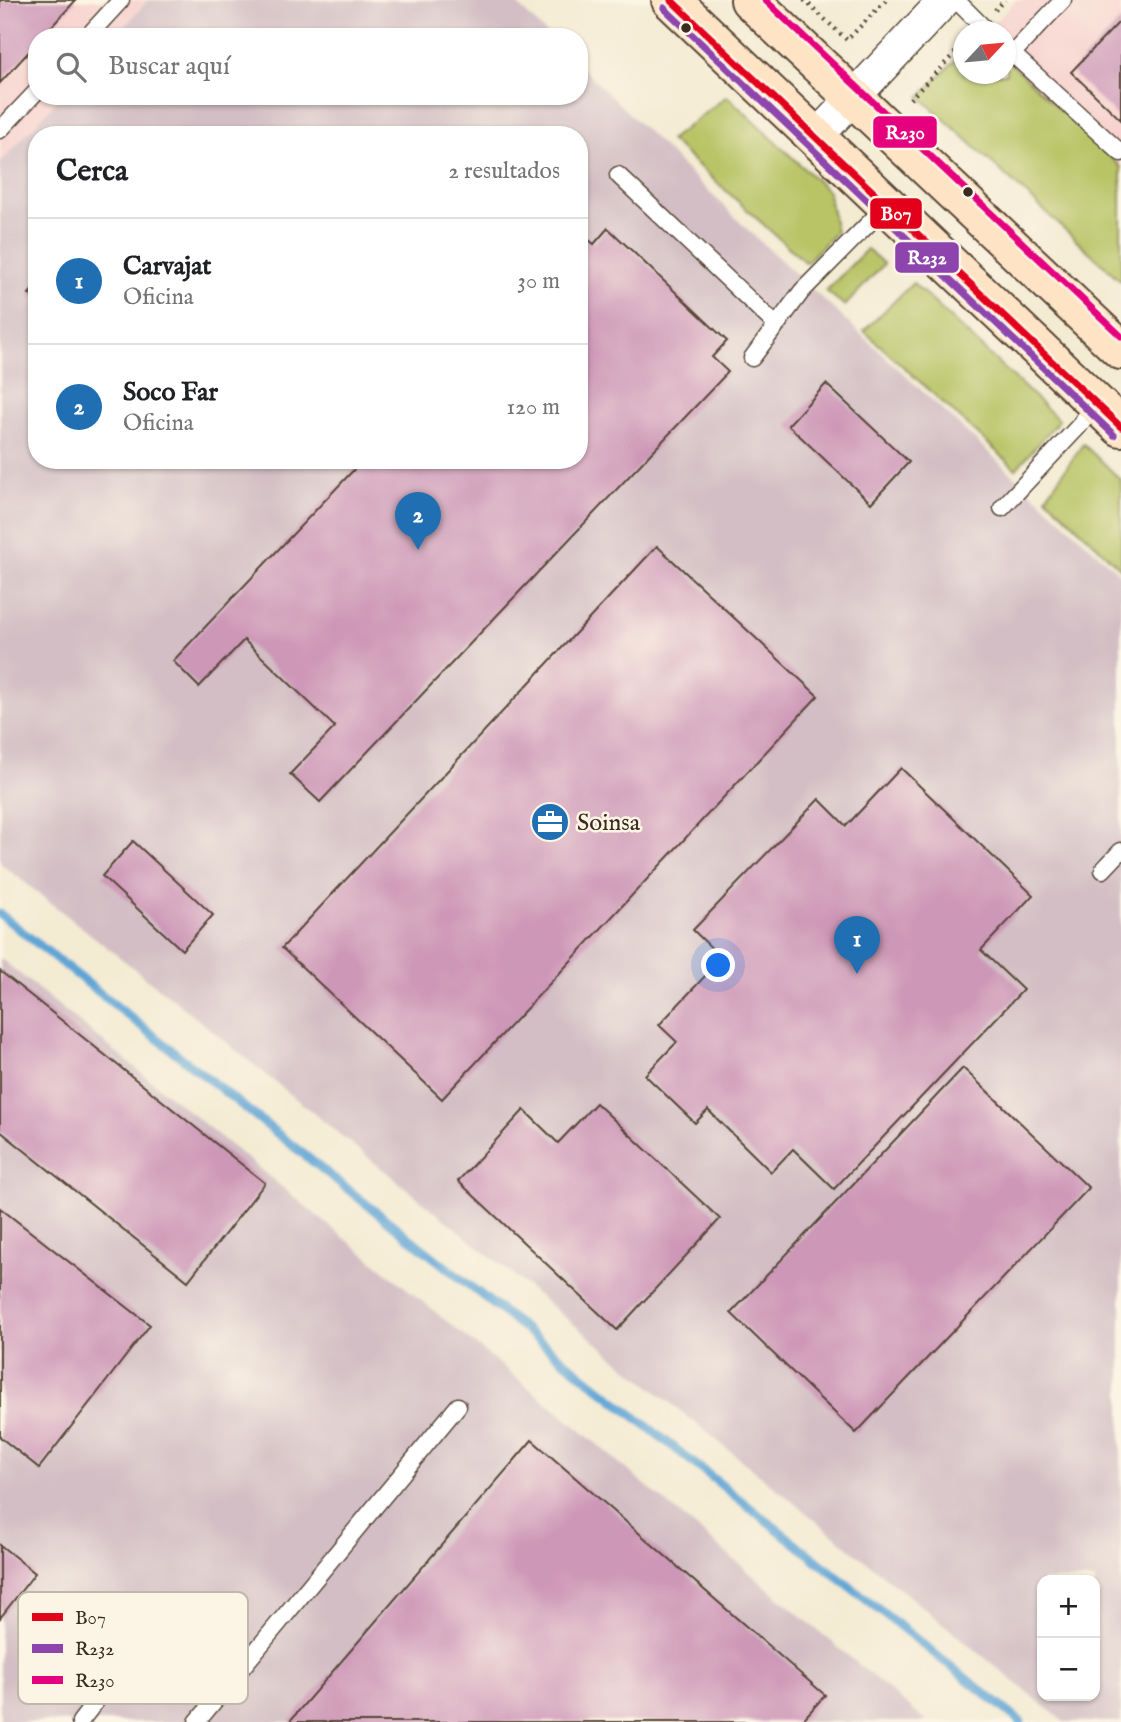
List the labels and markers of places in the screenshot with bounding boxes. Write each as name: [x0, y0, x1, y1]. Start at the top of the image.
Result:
unlabelled marker: [679, 21, 693, 35]
unlabelled marker: [961, 185, 975, 199]
pin: 2: [395, 492, 441, 550]
office icon: Soinsa: [529, 801, 571, 843]
place label: Soinsa: [577, 808, 641, 839]
pin: 1: [834, 916, 880, 974]

